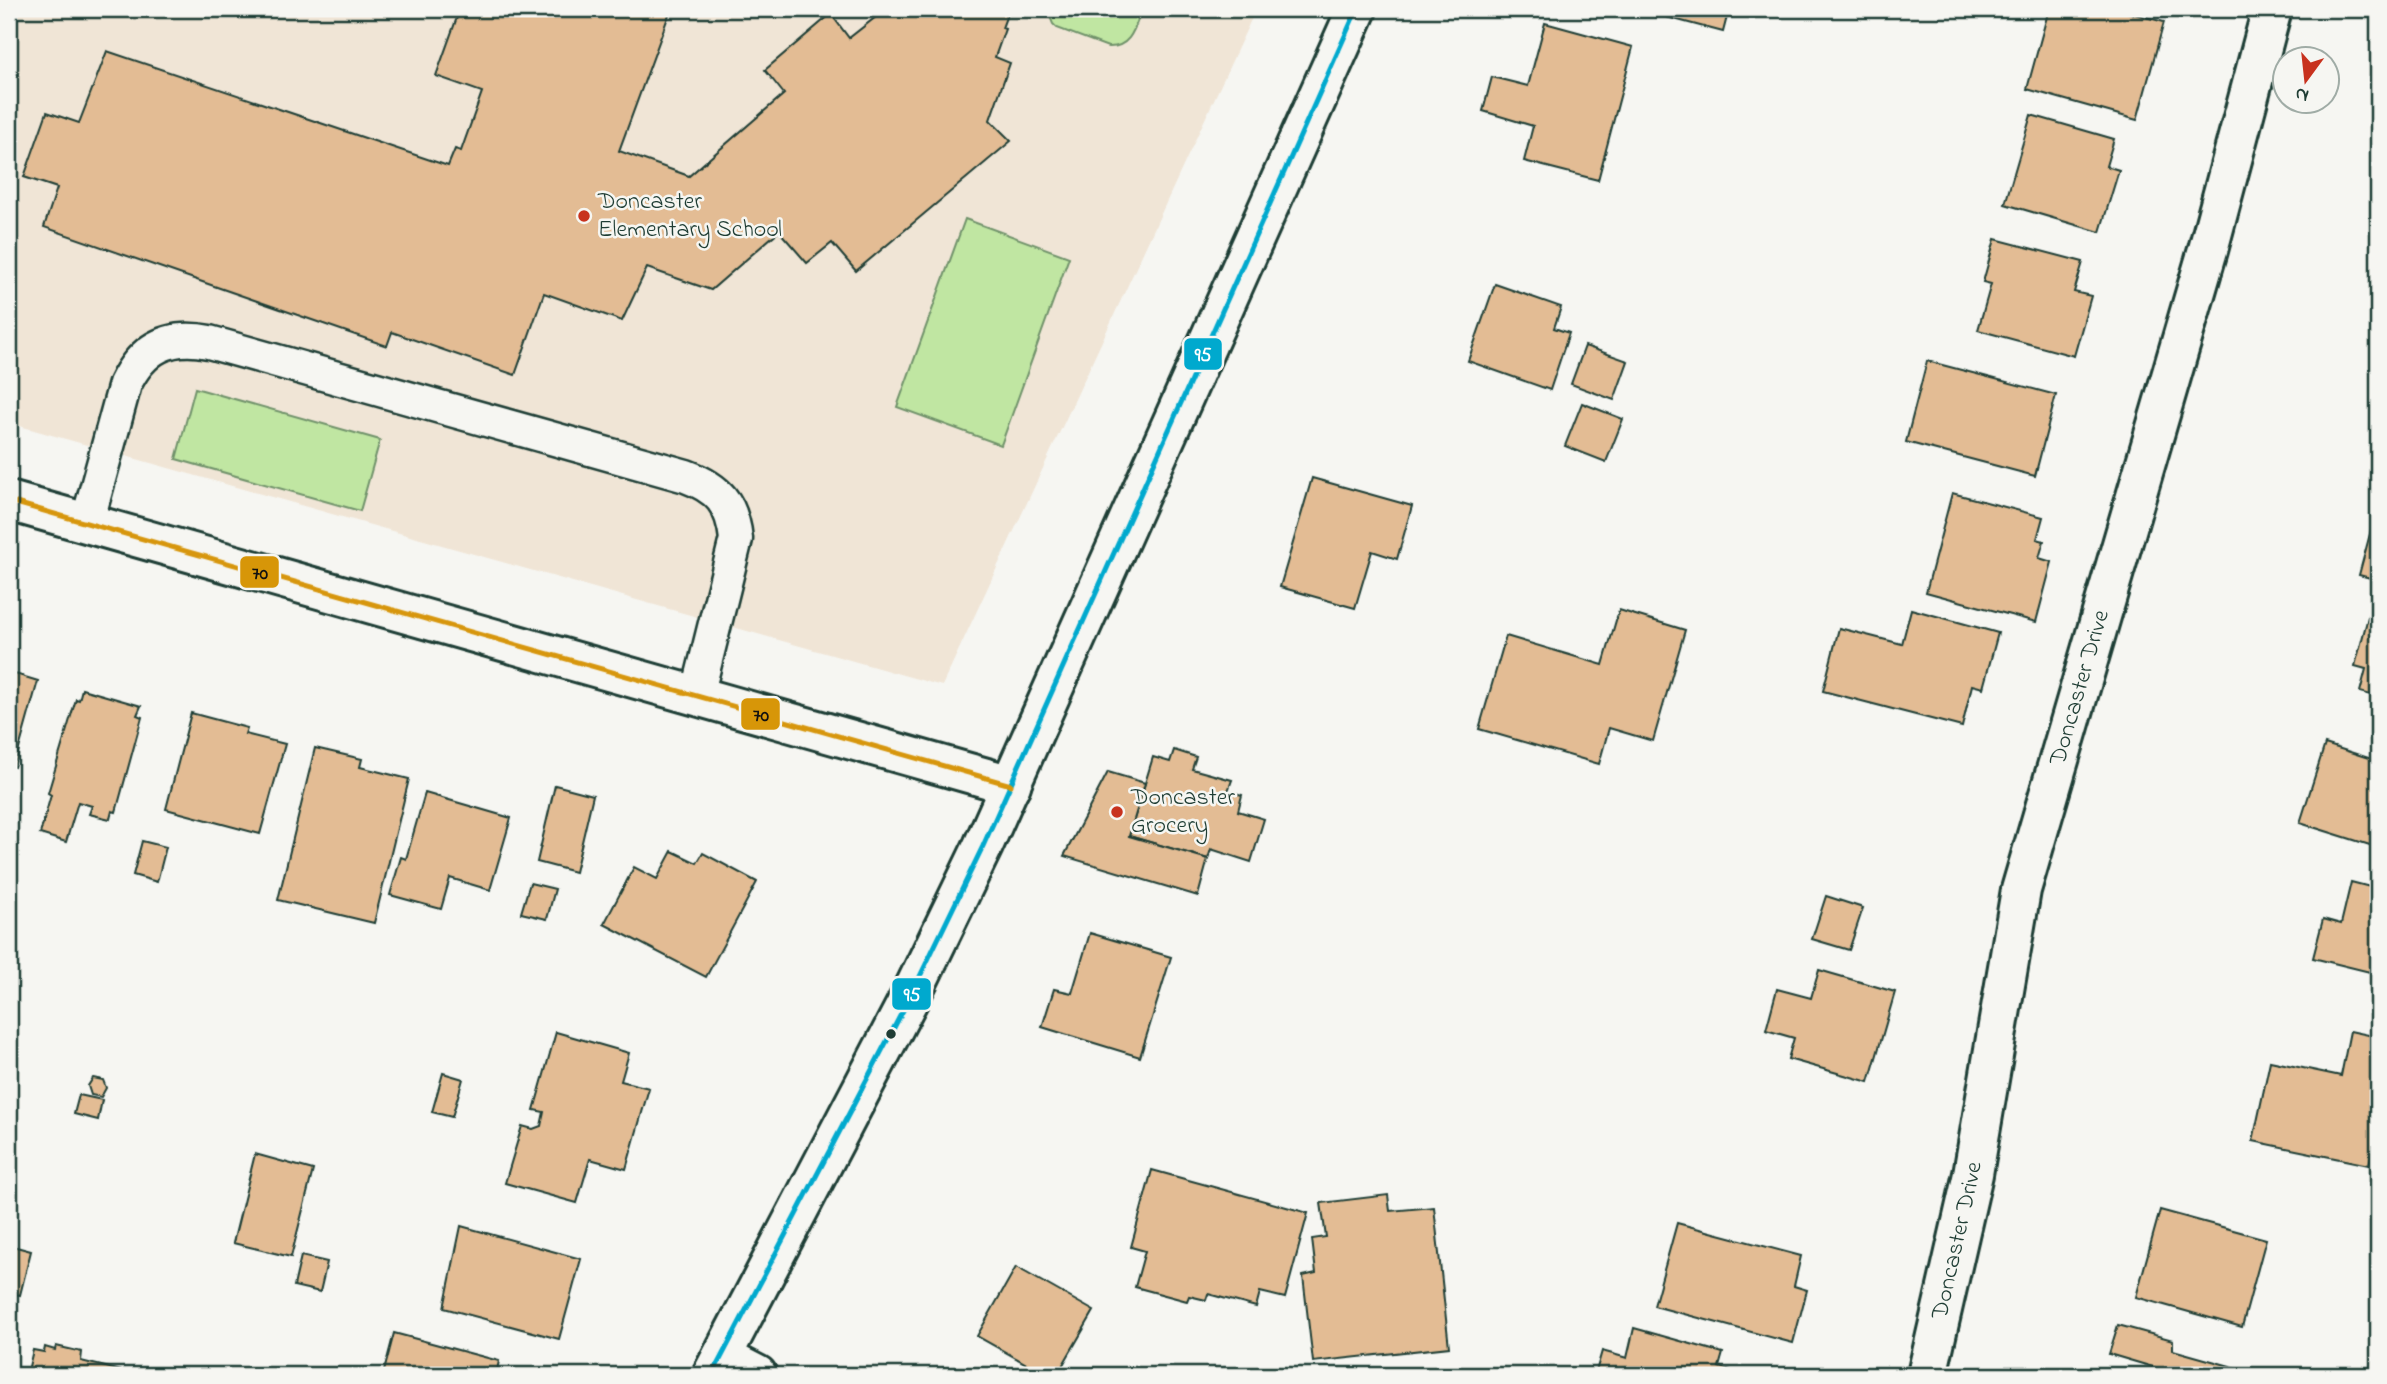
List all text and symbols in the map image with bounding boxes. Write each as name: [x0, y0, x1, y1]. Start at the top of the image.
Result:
north arrow: [2272, 46, 2342, 116]
text: N: [2292, 79, 2312, 109]
place label: Doncaster Elementary School: [597, 185, 782, 249]
marker: Doncaster Elementary School: [576, 208, 592, 224]
line badge: 95: [1183, 337, 1223, 371]
text: 95: [1194, 343, 1211, 370]
line badge: 70: [239, 555, 280, 589]
text: 70: [252, 561, 269, 588]
street label: Doncaster Drive: [2041, 606, 2119, 770]
line badge: 70: [740, 697, 781, 731]
text: 70: [753, 703, 770, 730]
place label: Doncaster Grocery: [1130, 781, 1236, 845]
marker: Doncaster Grocery: [1109, 804, 1125, 820]
line badge: 95: [891, 977, 932, 1011]
text: 95: [903, 983, 920, 1010]
unlabelled marker: [884, 1027, 898, 1041]
street label: Doncaster Drive: [1923, 1159, 1992, 1323]

